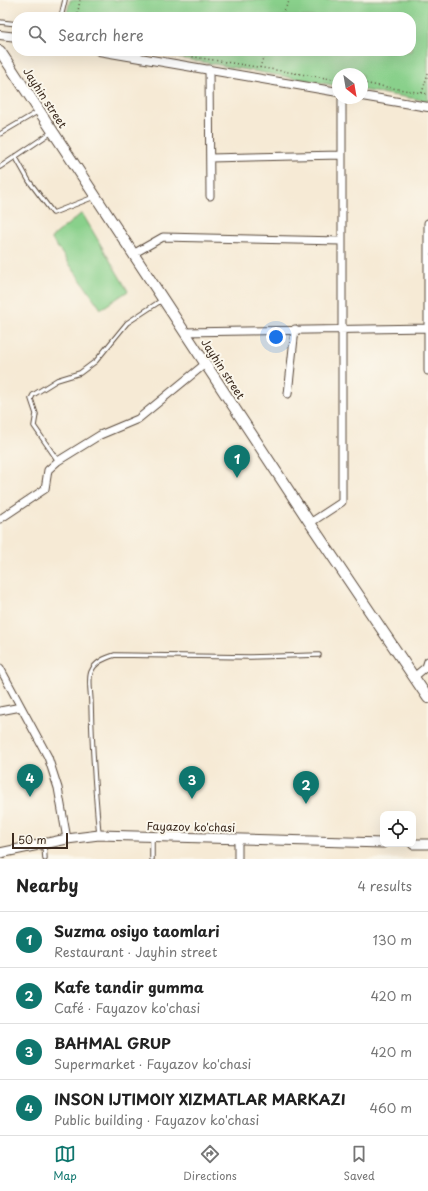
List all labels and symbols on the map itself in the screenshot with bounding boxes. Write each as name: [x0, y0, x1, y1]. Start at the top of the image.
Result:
street label: Jayhin street: [19, 64, 72, 132]
north arrow: [332, 68, 368, 104]
your location: [266, 327, 286, 347]
street label: Jayhin street: [197, 335, 250, 403]
pin: 1: [224, 445, 250, 478]
pin: 4: [17, 764, 43, 797]
pin: 3: [179, 766, 205, 799]
pin: 2: [293, 771, 319, 804]
street label: Fayazov ko'chasi: [147, 817, 235, 836]
scale bar: [12, 831, 68, 850]

